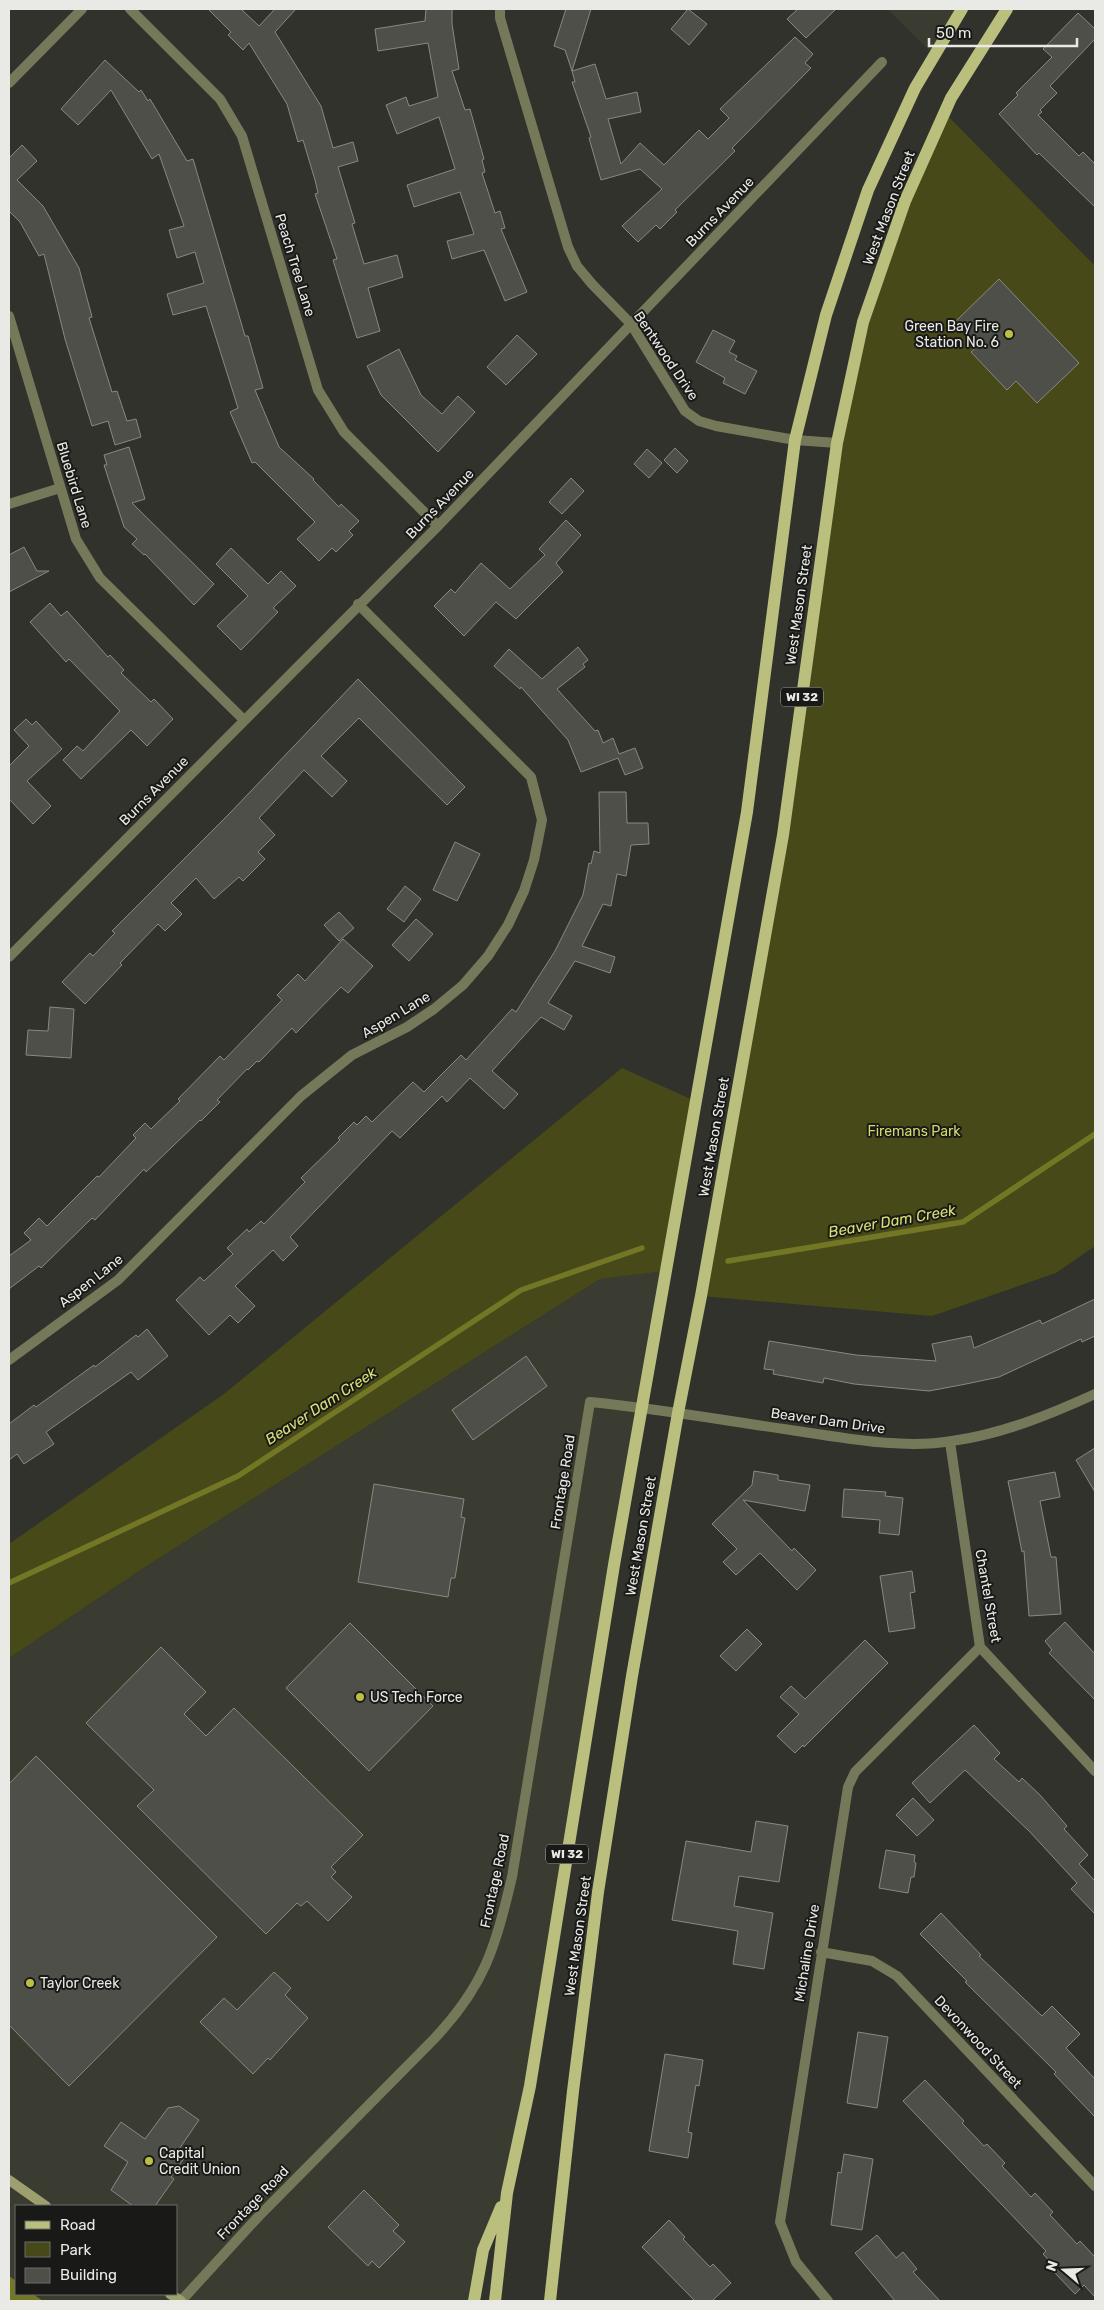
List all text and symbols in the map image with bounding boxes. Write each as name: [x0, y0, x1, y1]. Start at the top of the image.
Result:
scale bar: [929, 15, 1076, 47]
text: 50 m: [936, 24, 971, 42]
street label: West Mason Street: [859, 148, 919, 268]
street label: Burns Avenue: [682, 173, 758, 251]
street label: Peach Tree Lane: [271, 211, 319, 319]
street label: Bentwood Drive: [630, 308, 702, 404]
place label: Green Bay Fire Station No. 6: [904, 318, 999, 351]
marker: Green Bay Fire Station No. 6: [1003, 328, 1015, 340]
street label: Bluebird Lane: [53, 440, 95, 530]
street label: Burns Avenue: [402, 465, 478, 543]
street label: West Mason Street: [782, 543, 816, 666]
road number: WI 32: [781, 688, 823, 706]
street label: Burns Avenue: [116, 753, 192, 829]
street label: Aspen Lane: [359, 988, 433, 1042]
street label: West Mason Street: [695, 1075, 733, 1198]
park label: Firemans Park: [868, 1123, 961, 1140]
water label: Beaver Dam Creek: [827, 1201, 957, 1241]
street label: Aspen Lane: [56, 1251, 127, 1311]
water label: Beaver Dam Creek: [262, 1363, 380, 1449]
street label: Beaver Dam Drive: [770, 1405, 887, 1437]
street label: Frontage Road: [547, 1433, 579, 1531]
street label: West Mason Street: [622, 1474, 660, 1597]
street label: Chantel Street: [971, 1548, 1005, 1645]
place label: US Tech Force: [370, 1689, 463, 1706]
marker: US Tech Force: [354, 1691, 366, 1703]
street label: Frontage Road: [477, 1832, 513, 1930]
road number: WI 32: [546, 1845, 588, 1864]
street label: West Mason Street: [561, 1874, 595, 1997]
street label: Michaline Drive: [791, 1903, 823, 2003]
place label: Taylor Creek: [40, 1975, 120, 1992]
marker: Taylor Creek: [24, 1977, 36, 1989]
street label: Devonwood Street: [931, 1992, 1026, 2092]
place label: Capital Credit Union: [159, 2145, 240, 2178]
marker: Capital Credit Union: [143, 2155, 155, 2167]
street label: Frontage Road: [214, 2163, 292, 2243]
legend: [15, 2205, 178, 2295]
text: Road: [60, 2216, 96, 2234]
text: Park: [60, 2241, 91, 2259]
north arrow: [1039, 2245, 1089, 2295]
text: N: [1043, 2258, 1062, 2273]
text: Building: [60, 2266, 117, 2284]

